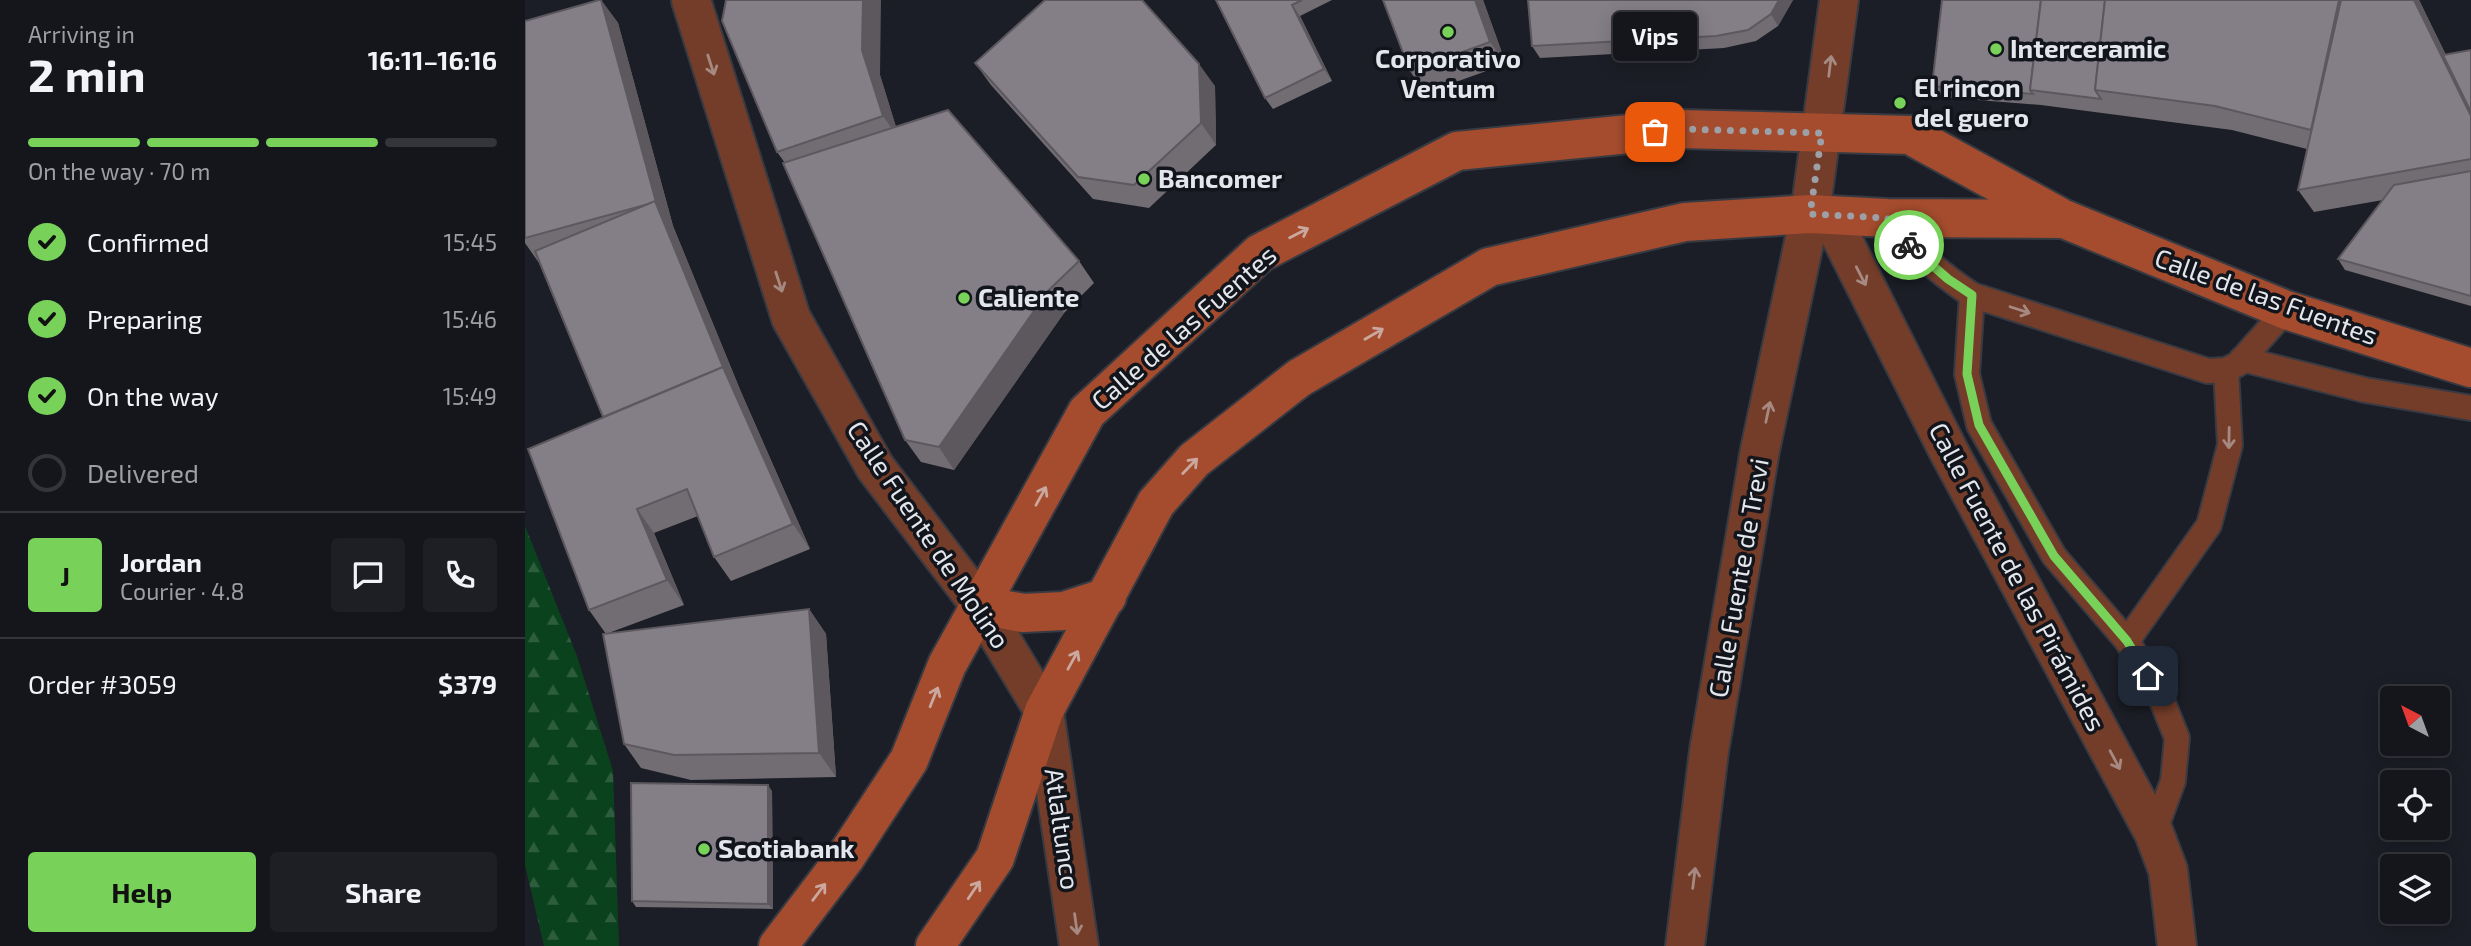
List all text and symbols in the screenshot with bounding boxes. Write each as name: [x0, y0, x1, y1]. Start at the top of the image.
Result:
callout: Vips: [1613, 13, 1697, 62]
text: Arriving in: [28, 20, 135, 48]
text: Vips: [1631, 22, 1679, 50]
marker: Corporativo Ventum: [1440, 24, 1456, 40]
place label: Interceramic: [2010, 32, 2166, 63]
marker: Interceramic: [1988, 41, 2004, 57]
place label: Corporativo Ventum: [1375, 42, 1521, 103]
text: 16:11–16:16: [368, 44, 497, 75]
text: 2 min: [28, 46, 146, 101]
one-way arrow: [706, 54, 718, 76]
one-way arrow: [1824, 56, 1837, 78]
place label: El rincon del guero: [1914, 71, 2029, 132]
marker: El rincon del guero: [1892, 95, 1908, 111]
pin: [1625, 102, 1685, 162]
icon: bag: [1636, 113, 1674, 151]
text: On the way · 70 m: [28, 157, 210, 185]
place label: Bancomer: [1158, 162, 1282, 193]
marker: Bancomer: [1136, 171, 1152, 187]
courier: [1874, 210, 1944, 280]
icon: check: [28, 223, 66, 261]
text: Confirmed: [87, 226, 210, 257]
one-way arrow: [1288, 226, 1309, 240]
icon: bike: [1890, 226, 1928, 264]
text: 15:45: [444, 228, 497, 256]
street label: Calle de las Fuentes: [1084, 238, 1282, 415]
street label: Calle de las Fuentes: [2151, 241, 2382, 350]
one-way arrow: [1854, 265, 1868, 286]
one-way arrow: [774, 271, 787, 293]
place label: Caliente: [978, 281, 1079, 312]
marker: Caliente: [956, 290, 972, 306]
icon: check: [28, 300, 66, 338]
text: Preparing: [87, 303, 202, 334]
text: 15:46: [443, 305, 497, 333]
one-way arrow: [2009, 305, 2031, 317]
one-way arrow: [1363, 327, 1384, 340]
icon: check: [28, 377, 66, 415]
text: On the way: [87, 380, 218, 411]
text: 15:49: [443, 382, 497, 410]
one-way arrow: [1762, 401, 1776, 424]
street label: Calle Fuente de Molino: [842, 415, 1017, 654]
street label: Calle Fuente de las Pirámides: [1924, 417, 2113, 736]
one-way arrow: [2222, 426, 2235, 449]
street label: Calle Fuente de Trevi: [1701, 456, 1774, 700]
text: Delivered: [87, 457, 199, 488]
one-way arrow: [1181, 458, 1198, 475]
one-way arrow: [1035, 486, 1048, 507]
button: chat: [331, 538, 405, 612]
button: phone: [423, 538, 497, 612]
text: Jordan: [120, 546, 202, 577]
text: J: [60, 560, 70, 591]
text: Courier · 4.8: [120, 577, 244, 605]
pin: [2118, 646, 2178, 706]
one-way arrow: [1066, 650, 1080, 670]
icon: home: [2129, 657, 2167, 695]
text: Order #3059: [28, 668, 177, 699]
text: $379: [438, 668, 497, 699]
north arrow: [2380, 686, 2450, 756]
map controls: [2380, 686, 2450, 924]
one-way arrow: [929, 687, 942, 708]
one-way arrow: [2108, 749, 2122, 769]
street label: Atlaltunco: [1040, 766, 1087, 892]
button: locate: [2380, 770, 2450, 840]
place label: Scotiabank: [718, 832, 855, 863]
marker: Scotiabank: [696, 841, 712, 857]
button: Help: [28, 852, 256, 932]
button: Share: [270, 852, 497, 932]
button: layers: [2380, 854, 2450, 924]
one-way arrow: [1687, 867, 1700, 890]
one-way arrow: [966, 881, 981, 900]
one-way arrow: [812, 883, 827, 902]
one-way arrow: [1070, 912, 1083, 935]

